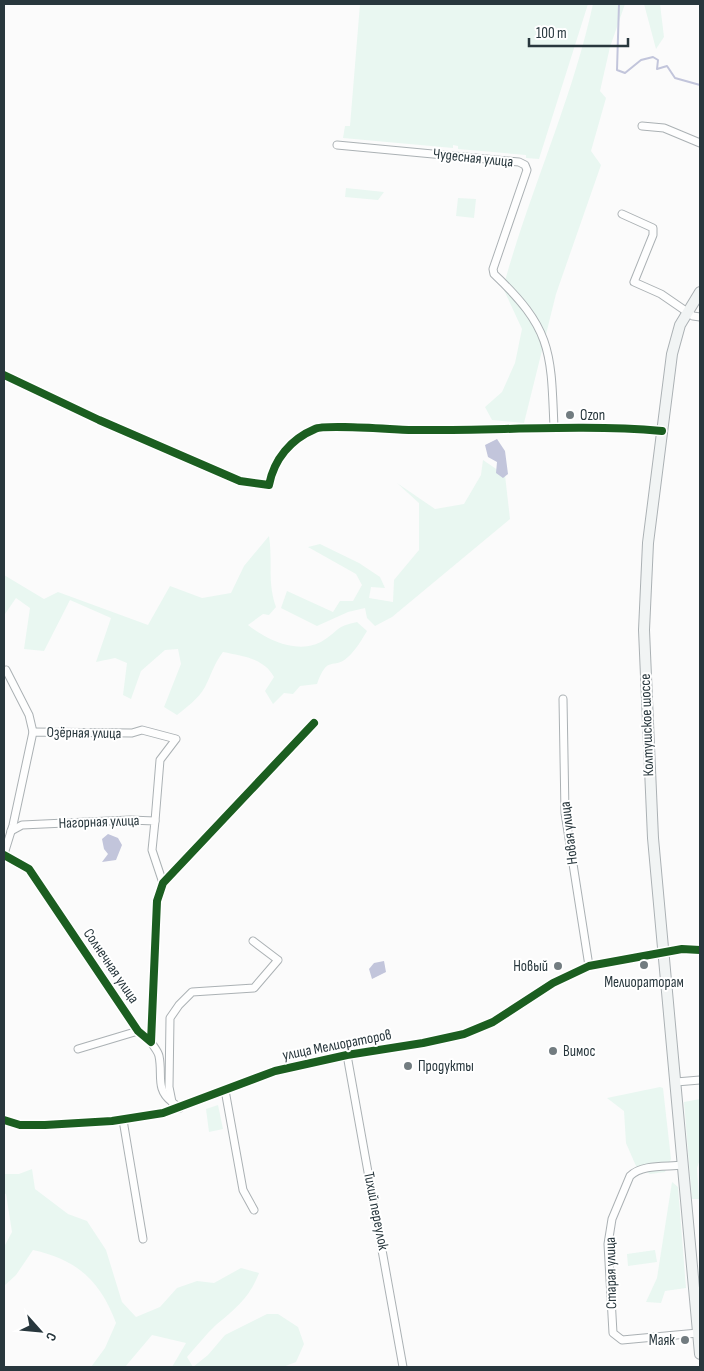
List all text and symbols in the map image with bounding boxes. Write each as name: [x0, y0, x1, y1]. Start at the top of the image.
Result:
scale bar: [529, 15, 628, 47]
text: 100 m: [536, 24, 567, 43]
street label: Чудесная улица: [432, 144, 514, 172]
place label: Ozon: [580, 406, 605, 425]
marker: Ozon: [564, 409, 576, 421]
street label: Колтушское шоссе: [636, 673, 658, 777]
street label: Озёрная улица: [47, 723, 122, 743]
street label: Новая улица: [556, 800, 582, 866]
street label: Нагорная улица: [58, 811, 140, 833]
street label: Солнечная улица: [79, 925, 143, 1007]
place label: Новый: [513, 957, 548, 976]
marker: Мелиораторам: [638, 959, 650, 971]
marker: Новый: [552, 960, 564, 972]
place label: Мелиораторам: [604, 973, 684, 992]
street label: улица Мелиораторов: [281, 1025, 393, 1065]
place label: Вимос: [563, 1042, 596, 1061]
marker: Вимос: [547, 1045, 559, 1057]
place label: Продукты: [418, 1057, 474, 1076]
marker: Продукты: [402, 1060, 414, 1072]
street label: Тихий переулок: [359, 1170, 393, 1252]
street label: Старая улица: [601, 1237, 621, 1309]
north arrow: [15, 1306, 65, 1356]
text: С: [42, 1330, 60, 1344]
place label: Маяк: [649, 1331, 675, 1350]
marker: Маяк: [679, 1334, 691, 1346]

